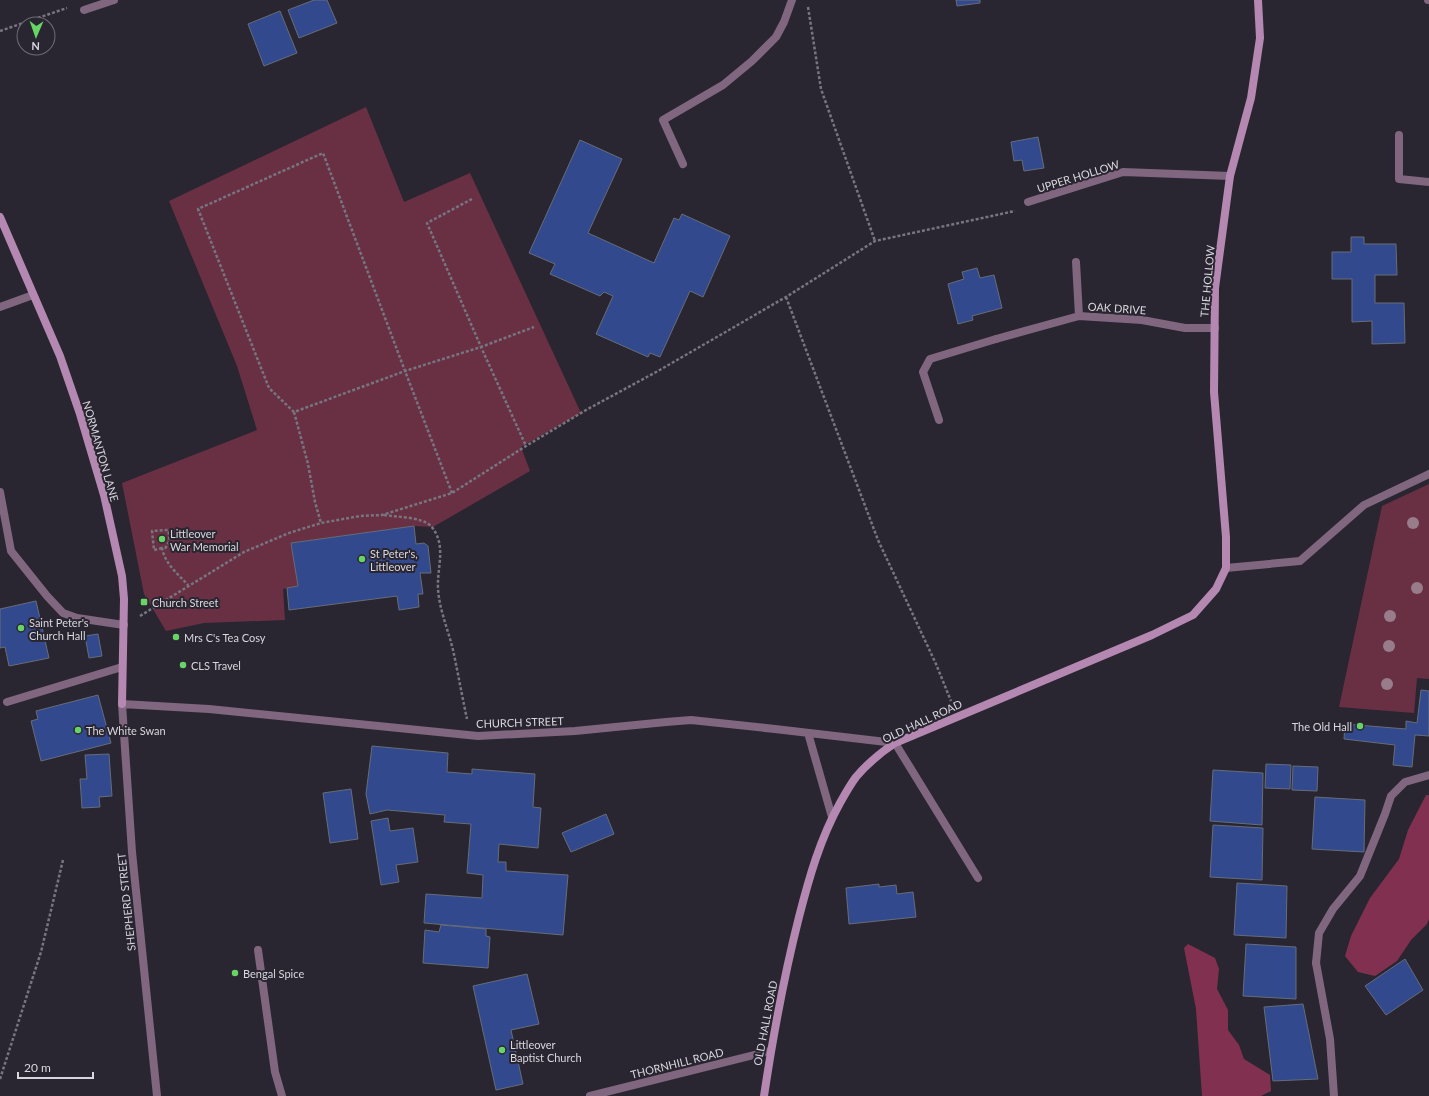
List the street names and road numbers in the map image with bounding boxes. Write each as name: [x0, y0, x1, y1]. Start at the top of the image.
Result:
street label: UPPER HOLLOW: [1035, 157, 1121, 195]
street label: THE HOLLOW: [1197, 244, 1217, 318]
street label: OAK DRIVE: [1087, 299, 1147, 317]
street label: NORMANTON LANE: [80, 399, 122, 503]
street label: OLD HALL ROAD: [880, 697, 964, 745]
street label: CHURCH STREET: [476, 714, 565, 730]
street label: SHEPHERD STREET: [114, 852, 138, 952]
street label: OLD HALL ROAD: [750, 979, 780, 1067]
street label: THORNHILL ROAD: [629, 1045, 725, 1081]

